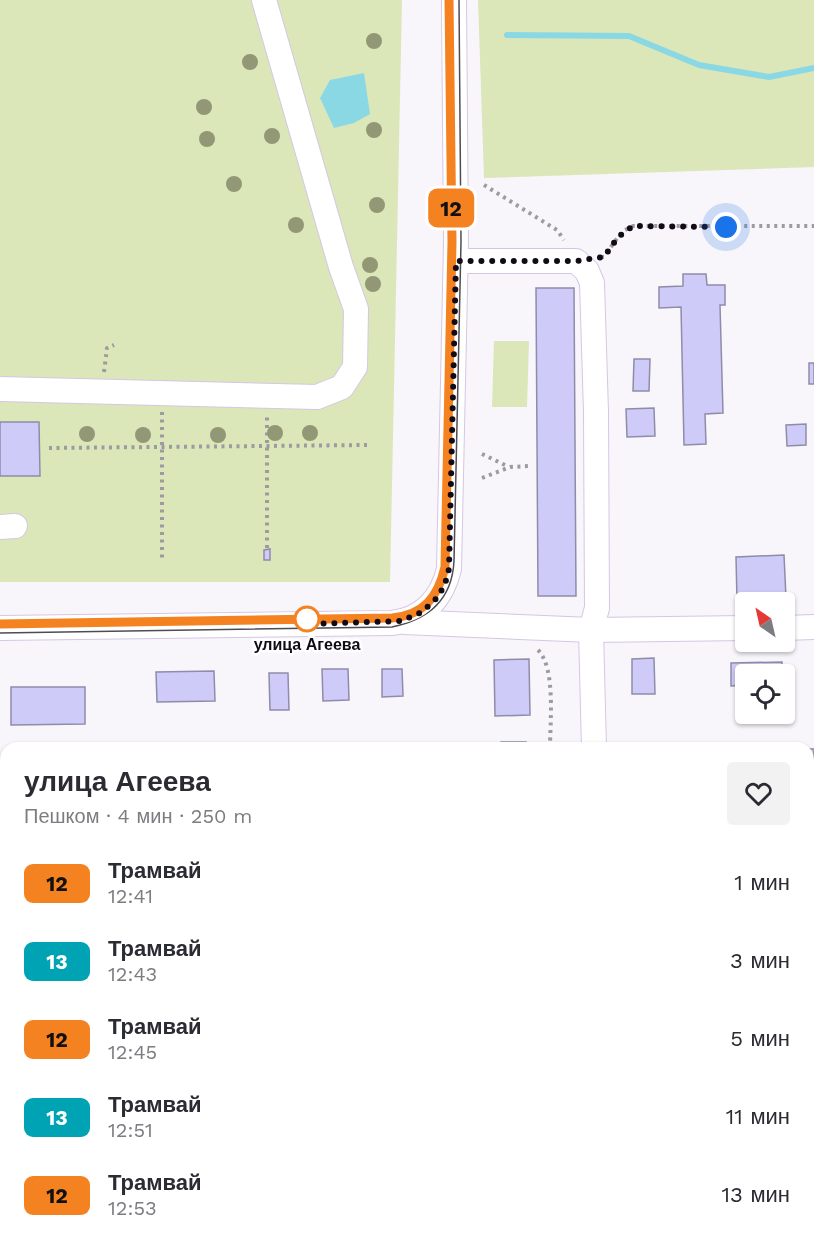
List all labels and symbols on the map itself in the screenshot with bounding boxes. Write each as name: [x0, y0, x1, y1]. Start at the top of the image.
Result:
line badge: 12: [424, 188, 478, 228]
your location: [711, 212, 741, 242]
north arrow: [735, 592, 795, 652]
marker: улица Агеева: [294, 606, 320, 632]
place label: улица Агеева: [254, 635, 360, 654]

